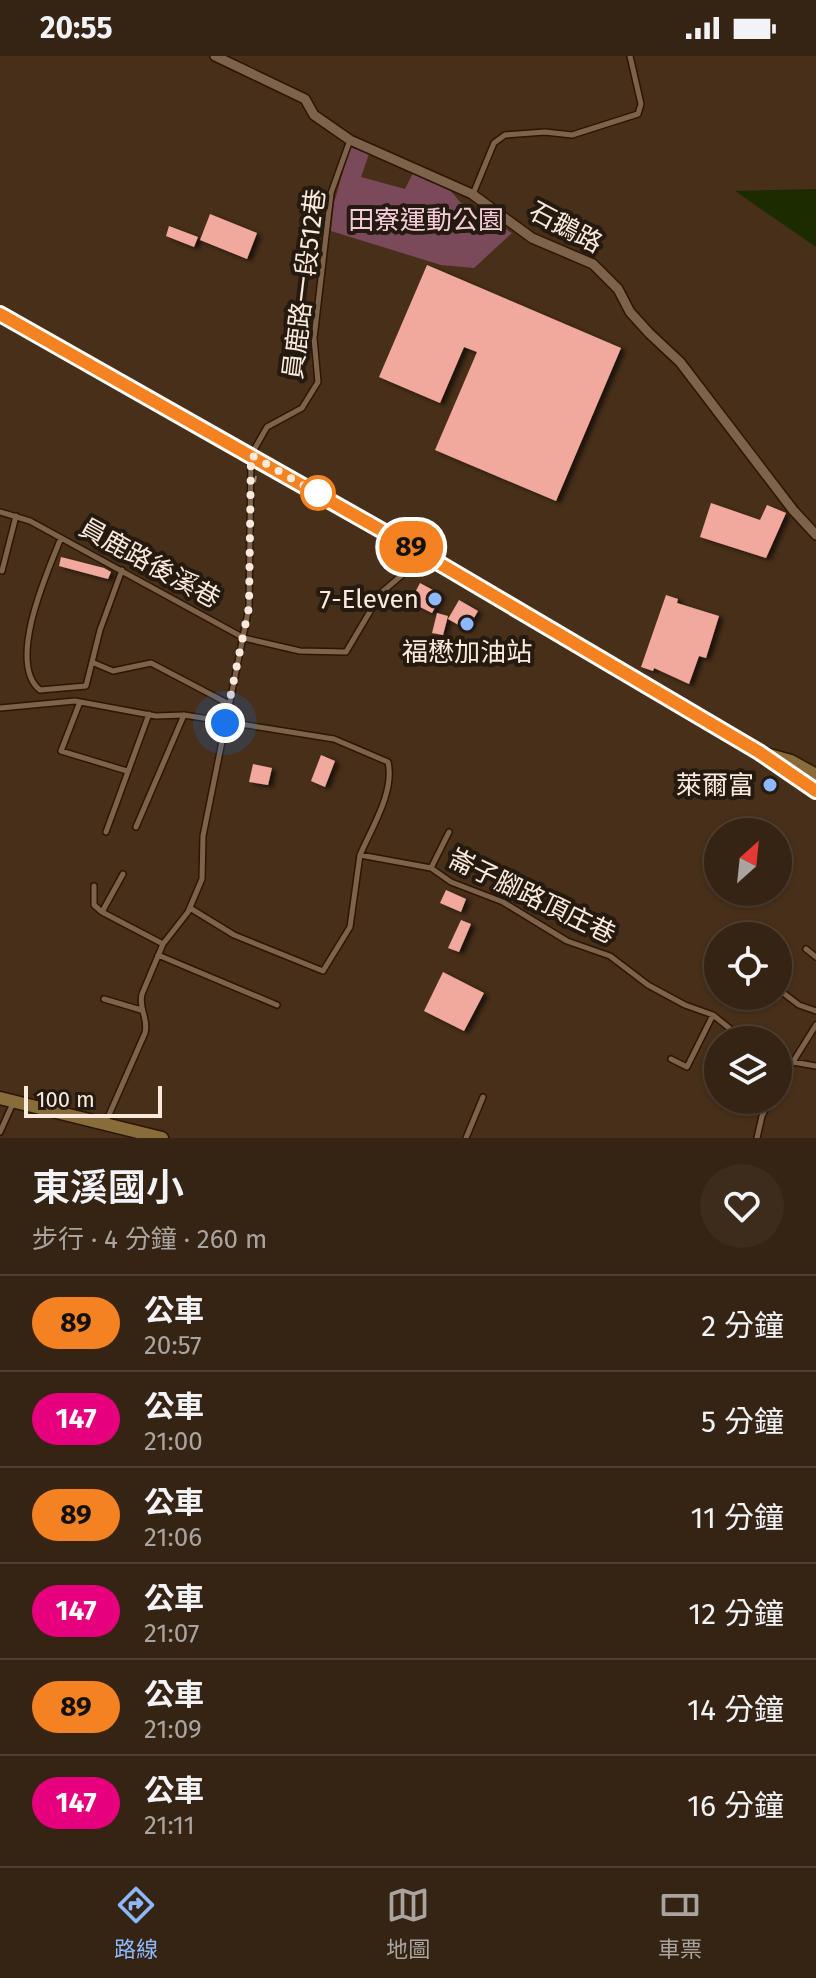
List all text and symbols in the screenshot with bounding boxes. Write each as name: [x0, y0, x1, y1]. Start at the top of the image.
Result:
text: 20:55: [40, 10, 113, 46]
street label: 員鹿路一段512巷: [277, 187, 332, 381]
street label: 石鵝路: [524, 195, 607, 259]
park label: 田寮運動公園: [348, 205, 504, 236]
unlabelled marker: [301, 476, 335, 510]
street label: 員鹿路後溪巷: [74, 512, 225, 615]
line badge: 89: [375, 521, 447, 573]
text: 89: [395, 530, 427, 563]
place label: 7-Eleven: [320, 584, 419, 615]
marker: 7-Eleven: [426, 590, 444, 608]
marker: 福懋加油站: [458, 615, 476, 633]
place label: 福懋加油站: [402, 637, 532, 668]
your location: [205, 703, 245, 743]
place label: 萊爾富: [676, 770, 754, 801]
marker: 萊爾富: [761, 776, 779, 794]
north arrow: [704, 818, 792, 906]
map controls: [704, 818, 792, 1114]
street label: 崙子腳路頂庄巷: [443, 843, 620, 950]
button: locate: [704, 922, 792, 1010]
button: layers: [704, 1026, 792, 1114]
scale bar: [24, 1082, 162, 1118]
text: 100 m: [36, 1086, 95, 1113]
button: heart: [700, 1164, 784, 1248]
text: 東溪國小: [32, 1165, 184, 1211]
text: 步行 · 4 分鐘 · 260 m: [32, 1224, 267, 1255]
text: 公車: [144, 1293, 204, 1329]
text: 89: [60, 1306, 92, 1339]
text: 2 分鐘: [701, 1308, 784, 1344]
text: 20:57: [144, 1330, 202, 1361]
text: 公車: [144, 1389, 204, 1425]
text: 147: [55, 1402, 97, 1435]
text: 5 分鐘: [701, 1404, 784, 1440]
text: 21:00: [144, 1426, 203, 1457]
text: 公車: [144, 1485, 204, 1521]
text: 89: [60, 1498, 92, 1531]
text: 11 分鐘: [690, 1500, 784, 1536]
text: 21:06: [144, 1522, 202, 1553]
text: 公車: [144, 1581, 204, 1617]
text: 147: [55, 1594, 97, 1627]
text: 12 分鐘: [688, 1596, 784, 1632]
text: 21:07: [144, 1618, 199, 1649]
text: 公車: [144, 1677, 204, 1713]
text: 89: [60, 1690, 92, 1723]
text: 14 分鐘: [687, 1692, 784, 1728]
text: 21:09: [144, 1714, 202, 1745]
text: 公車: [144, 1773, 204, 1809]
text: 147: [55, 1786, 97, 1819]
text: 16 分鐘: [687, 1788, 784, 1824]
text: 21:11: [144, 1810, 195, 1841]
tab: 路線: [114, 1883, 158, 1963]
tab: 地圖: [386, 1883, 430, 1963]
tab: 車票: [658, 1883, 702, 1963]

